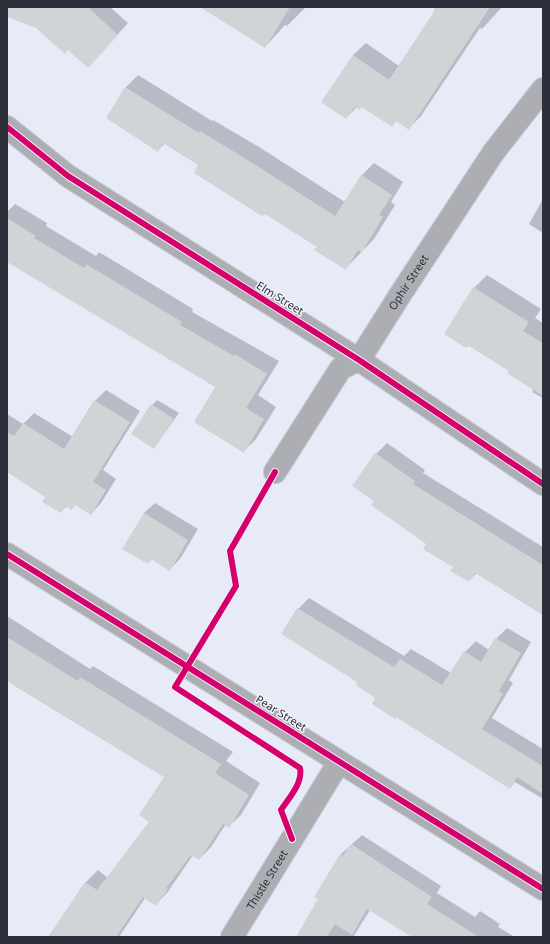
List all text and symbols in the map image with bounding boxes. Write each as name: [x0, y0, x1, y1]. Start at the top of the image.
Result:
street label: Ophir Street: [385, 251, 432, 313]
street label: Elm Street: [254, 277, 307, 318]
street label: Pear Street: [253, 691, 309, 734]
street label: Thistle Street: [242, 847, 291, 912]

